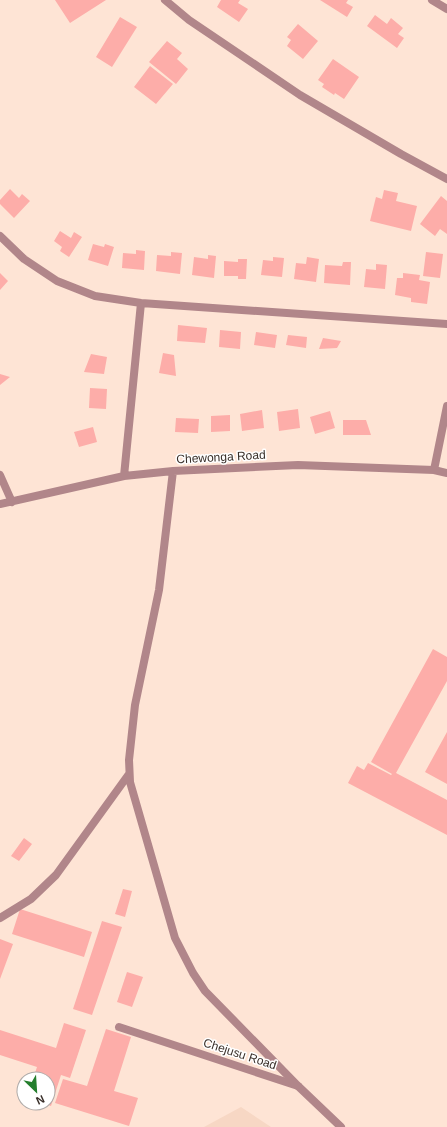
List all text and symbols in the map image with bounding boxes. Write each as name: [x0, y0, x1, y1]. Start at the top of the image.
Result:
street label: Chewonga Road: [176, 448, 266, 466]
street label: Chejusu Road: [202, 1036, 278, 1072]
north arrow: [16, 1071, 56, 1111]
text: N: [34, 1093, 46, 1107]

